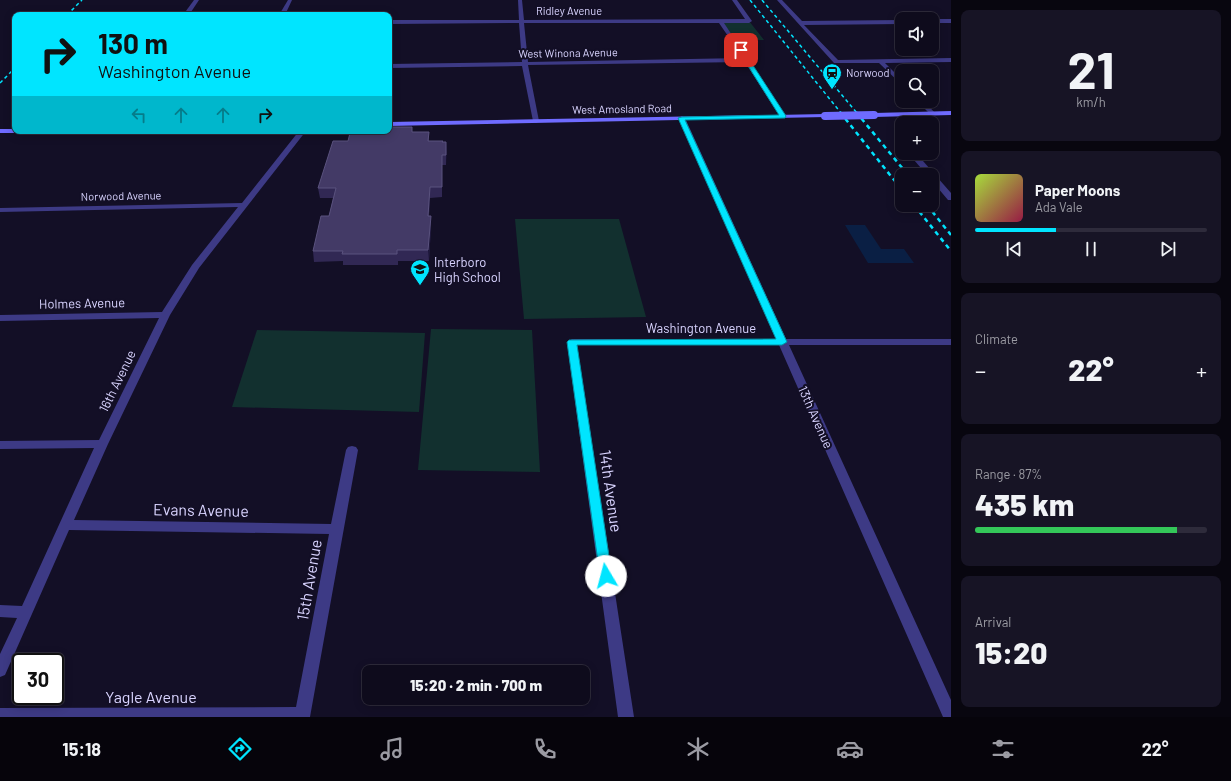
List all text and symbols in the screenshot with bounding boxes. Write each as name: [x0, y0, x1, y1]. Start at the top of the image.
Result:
street label: Ridley Avenue: [536, 4, 602, 17]
map controls: [895, 12, 939, 212]
button: sound: [895, 12, 939, 56]
text: 130 m: [98, 26, 168, 60]
icon: right: [32, 28, 84, 80]
pin: [724, 33, 758, 67]
text: 21: [1067, 37, 1115, 99]
icon: arrive: [730, 39, 752, 61]
street label: West Winona Avenue: [518, 45, 618, 60]
text: Washington Avenue: [98, 60, 251, 82]
station icon: Norwood: [821, 62, 843, 90]
button: search: [895, 64, 939, 108]
place label: Norwood: [846, 66, 889, 79]
text: km/h: [1076, 94, 1106, 110]
street label: West Amosland Road: [572, 101, 672, 116]
icon: left: [128, 104, 150, 126]
icon: ahead: [170, 104, 192, 126]
icon: ahead: [212, 104, 234, 126]
icon: right: [254, 104, 276, 126]
button: +: [895, 116, 939, 160]
button: −: [895, 168, 939, 212]
text: Paper Moons: [1035, 181, 1120, 199]
street label: Norwood Avenue: [81, 188, 162, 203]
text: Ada Vale: [1035, 199, 1083, 215]
icon: previous: [1003, 238, 1025, 260]
icon: pause: [1080, 238, 1102, 260]
icon: next: [1157, 238, 1179, 260]
place label: Interboro High School: [434, 254, 501, 285]
school or university icon: Interboro High School: [409, 258, 431, 286]
street label: Holmes Avenue: [39, 294, 125, 312]
street label: Washington Avenue: [646, 320, 756, 336]
text: Climate: [975, 331, 1018, 347]
street label: 16th Avenue: [95, 347, 139, 415]
text: 22°: [1068, 351, 1114, 387]
text: −: [975, 357, 986, 383]
text: +: [1196, 357, 1207, 383]
street label: 13th Avenue: [795, 383, 837, 451]
street label: 14th Avenue: [596, 449, 627, 533]
text: Range · 87%: [975, 466, 1042, 482]
text: 435 km: [975, 486, 1074, 522]
street label: Evans Avenue: [153, 499, 249, 520]
street label: 15th Avenue: [292, 538, 325, 622]
position arrow: [585, 555, 627, 597]
text: Arrival: [975, 614, 1011, 630]
text: 15:20: [975, 634, 1047, 670]
speed limit sign: 30: [12, 653, 64, 705]
text: 15:20 · 2 min · 700 m: [410, 676, 542, 694]
street label: Yagle Avenue: [105, 687, 197, 706]
icon: directions: [226, 735, 254, 763]
icon: music: [378, 735, 406, 763]
icon: phone: [531, 735, 559, 763]
icon: climate: [684, 735, 712, 763]
icon: car: [836, 735, 864, 763]
icon: filters: [989, 735, 1017, 763]
text: 15:18: [62, 738, 101, 760]
text: 22°: [1142, 738, 1169, 760]

